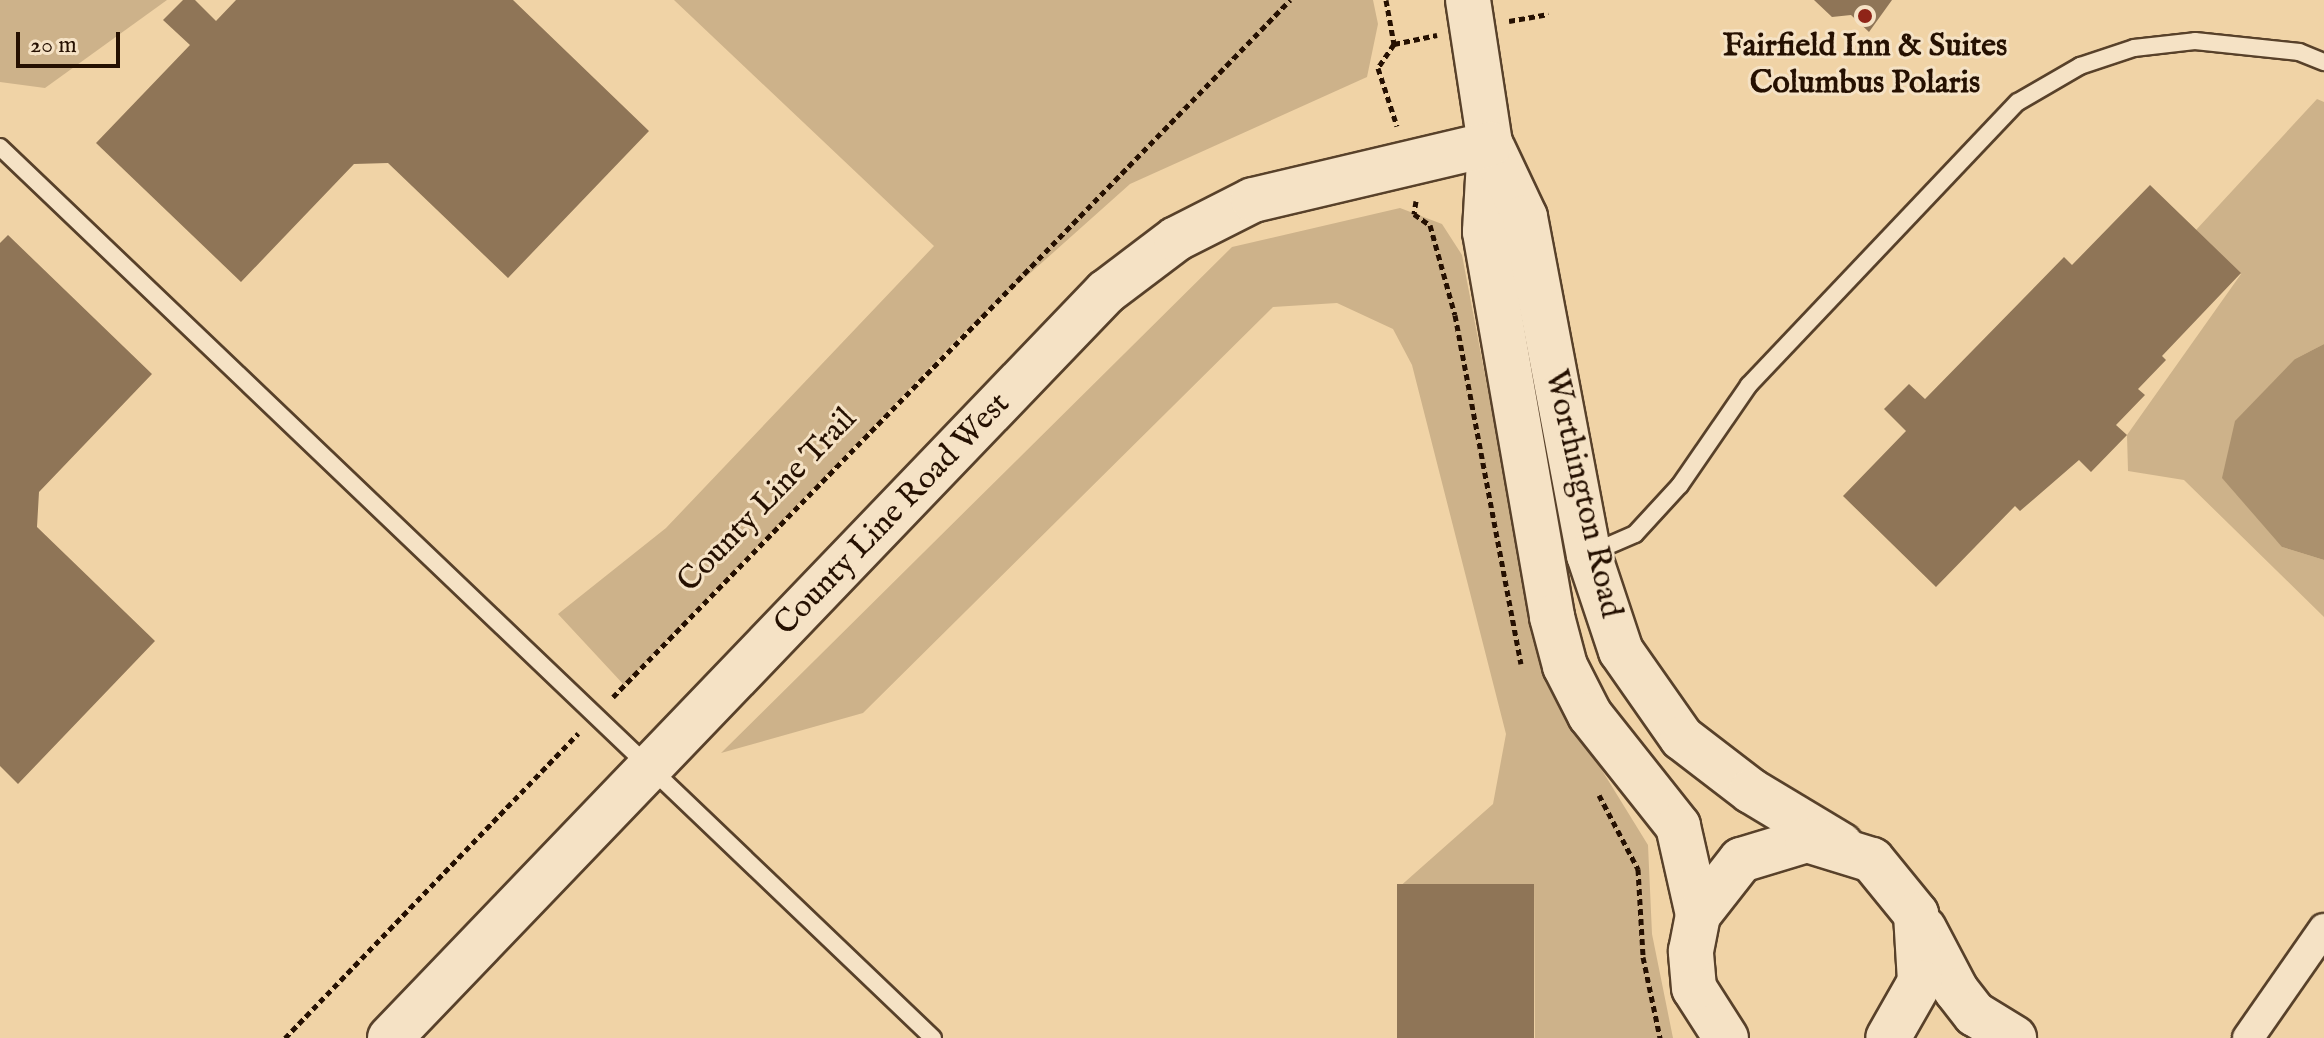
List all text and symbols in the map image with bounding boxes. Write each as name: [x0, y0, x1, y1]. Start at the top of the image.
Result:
marker: Fairfield Inn & Suites Columbus Polaris: [1856, 7, 1874, 25]
scale bar: [20, 16, 124, 66]
place label: Fairfield Inn & Suites Columbus Polaris: [1723, 29, 2007, 104]
text: 20 m: [30, 30, 77, 61]
street label: Worthington Road: [1535, 366, 1629, 622]
street label: County Line Road West: [767, 386, 1019, 644]
street label: County Line Trail: [670, 401, 866, 601]

